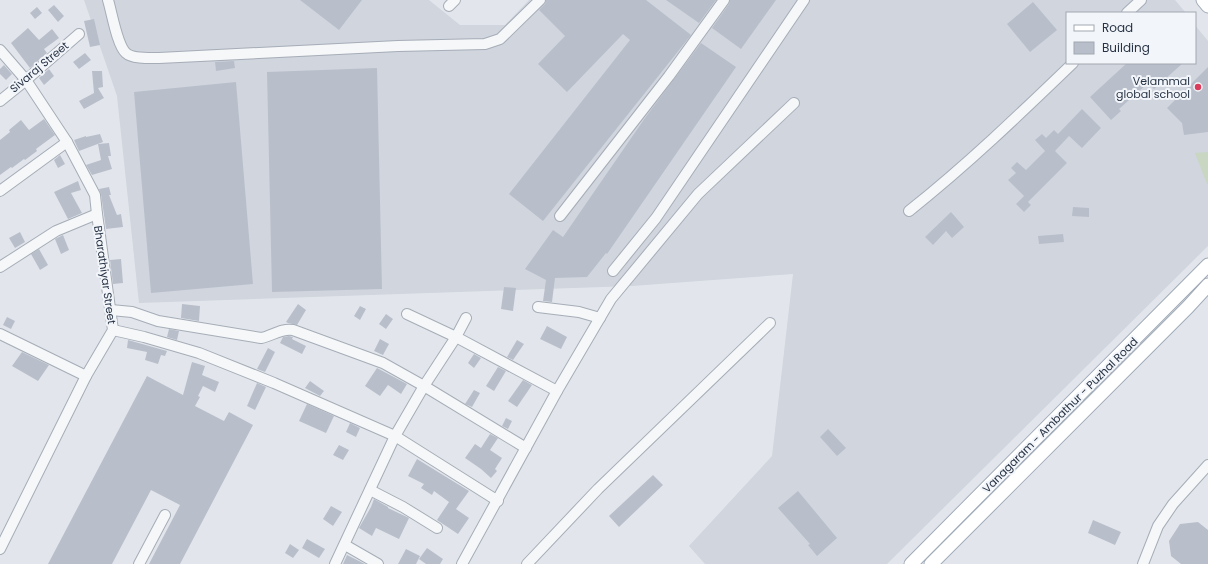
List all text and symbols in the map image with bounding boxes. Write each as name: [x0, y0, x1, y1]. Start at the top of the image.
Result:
legend: [1066, 12, 1196, 64]
text: Road: [1102, 19, 1133, 36]
street label: Sivaraj Street: [6, 38, 72, 96]
text: Building: [1102, 39, 1150, 56]
place label: Velammal global school: [1116, 73, 1190, 102]
marker: Velammal global school: [1193, 82, 1203, 92]
street label: Bharathiyar Street: [90, 225, 120, 325]
street label: Vanagaram - Ambathur - Puzhal Road: [979, 334, 1141, 496]

